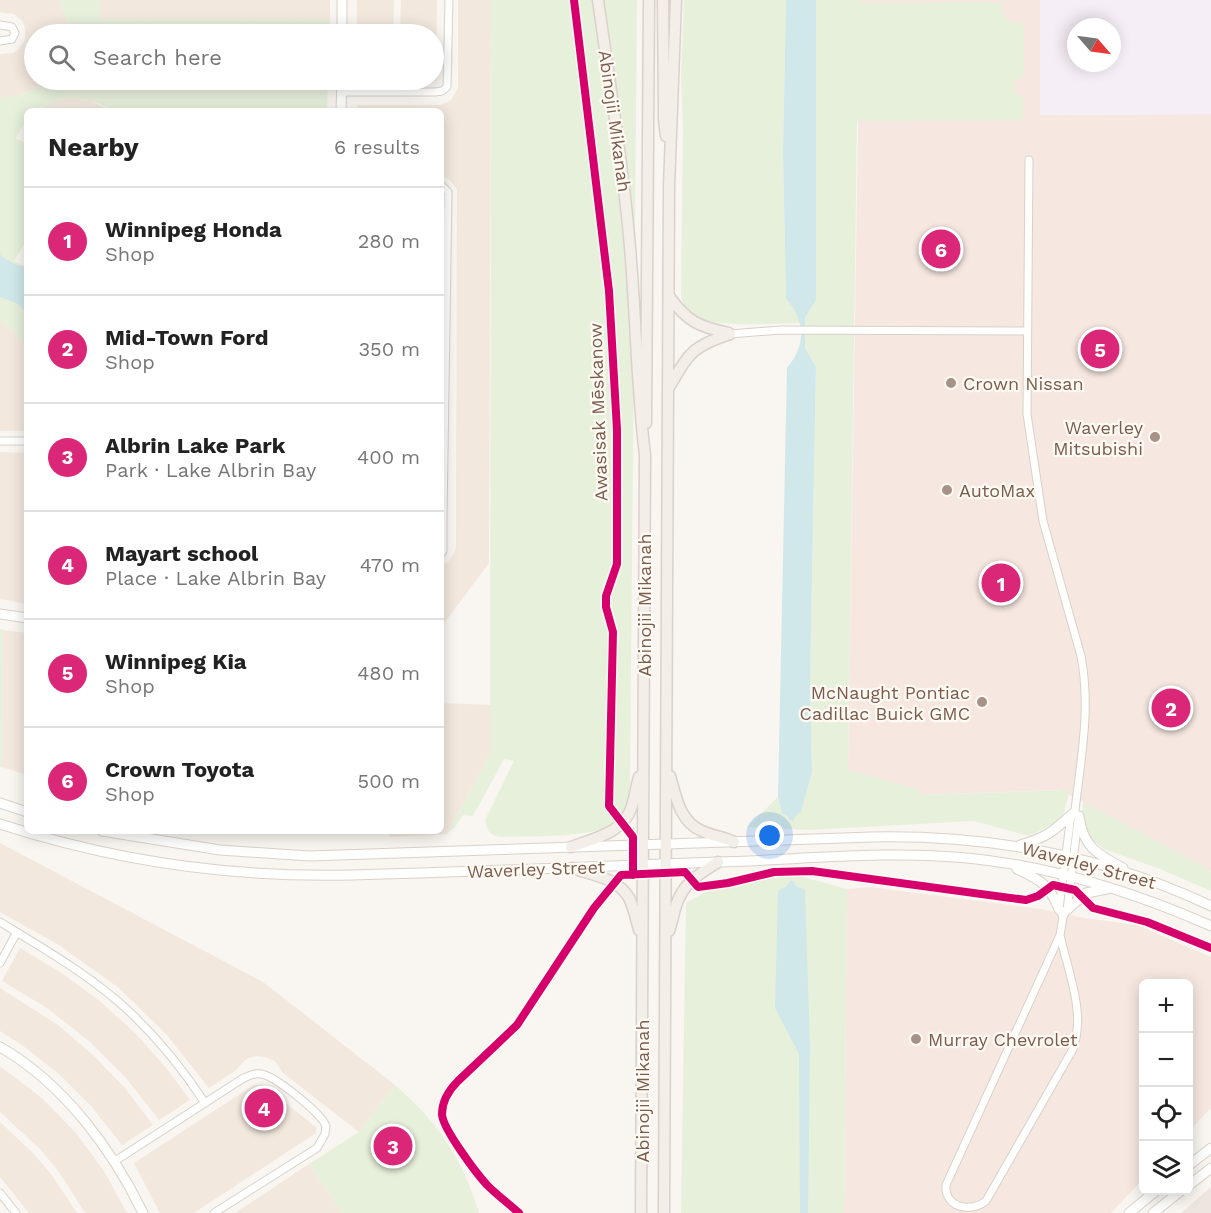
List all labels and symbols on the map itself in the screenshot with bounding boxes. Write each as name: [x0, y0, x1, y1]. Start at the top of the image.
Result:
north arrow: [1067, 18, 1121, 72]
street label: Abinojii Mikanah: [595, 49, 635, 193]
pin: 6: [922, 226, 960, 272]
street label: Awasisak Mēskanow: [584, 323, 612, 501]
pin: 5: [1080, 326, 1120, 372]
place label: Crown Nissan: [963, 373, 1084, 394]
marker: Crown Nissan: [944, 376, 958, 390]
place label: Waverley Mitsubishi: [1053, 417, 1144, 459]
marker: Waverley Mitsubishi: [1148, 430, 1162, 444]
place label: AutoMax: [959, 480, 1035, 501]
marker: AutoMax: [940, 483, 954, 497]
street label: Abinojii Mikanah: [634, 533, 655, 677]
pin: 1: [982, 560, 1020, 606]
place label: McNaught Pontiac Cadillac Buick GMC: [800, 682, 970, 724]
pin: 2: [1152, 686, 1190, 730]
marker: McNaught Pontiac Cadillac Buick GMC: [975, 695, 989, 709]
your location: [755, 821, 784, 850]
street label: Waverley Street: [1020, 837, 1159, 893]
street label: Waverley Street: [467, 856, 606, 882]
street label: Abinojii Mikanah: [632, 1019, 653, 1163]
place label: Murray Chevrolet: [928, 1029, 1078, 1050]
marker: Murray Chevrolet: [909, 1032, 923, 1046]
pin: 4: [244, 1086, 284, 1130]
pin: 3: [374, 1124, 412, 1168]

